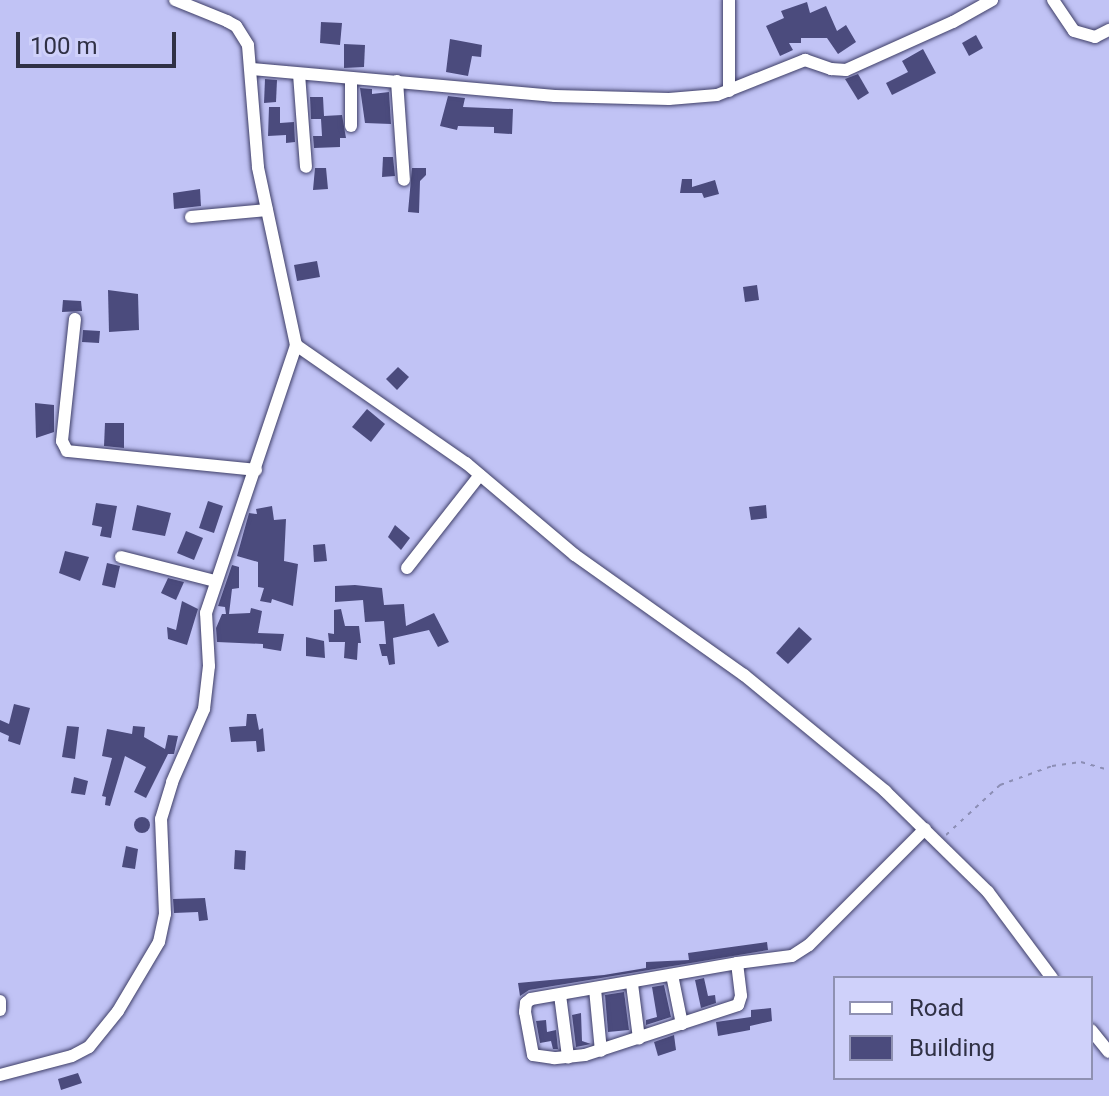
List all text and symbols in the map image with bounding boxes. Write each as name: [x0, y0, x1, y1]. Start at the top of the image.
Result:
scale bar: [20, 16, 180, 66]
text: 100 m: [30, 32, 97, 60]
legend: [833, 976, 1093, 1080]
text: Road: [909, 994, 964, 1022]
text: Building: [909, 1034, 995, 1062]

